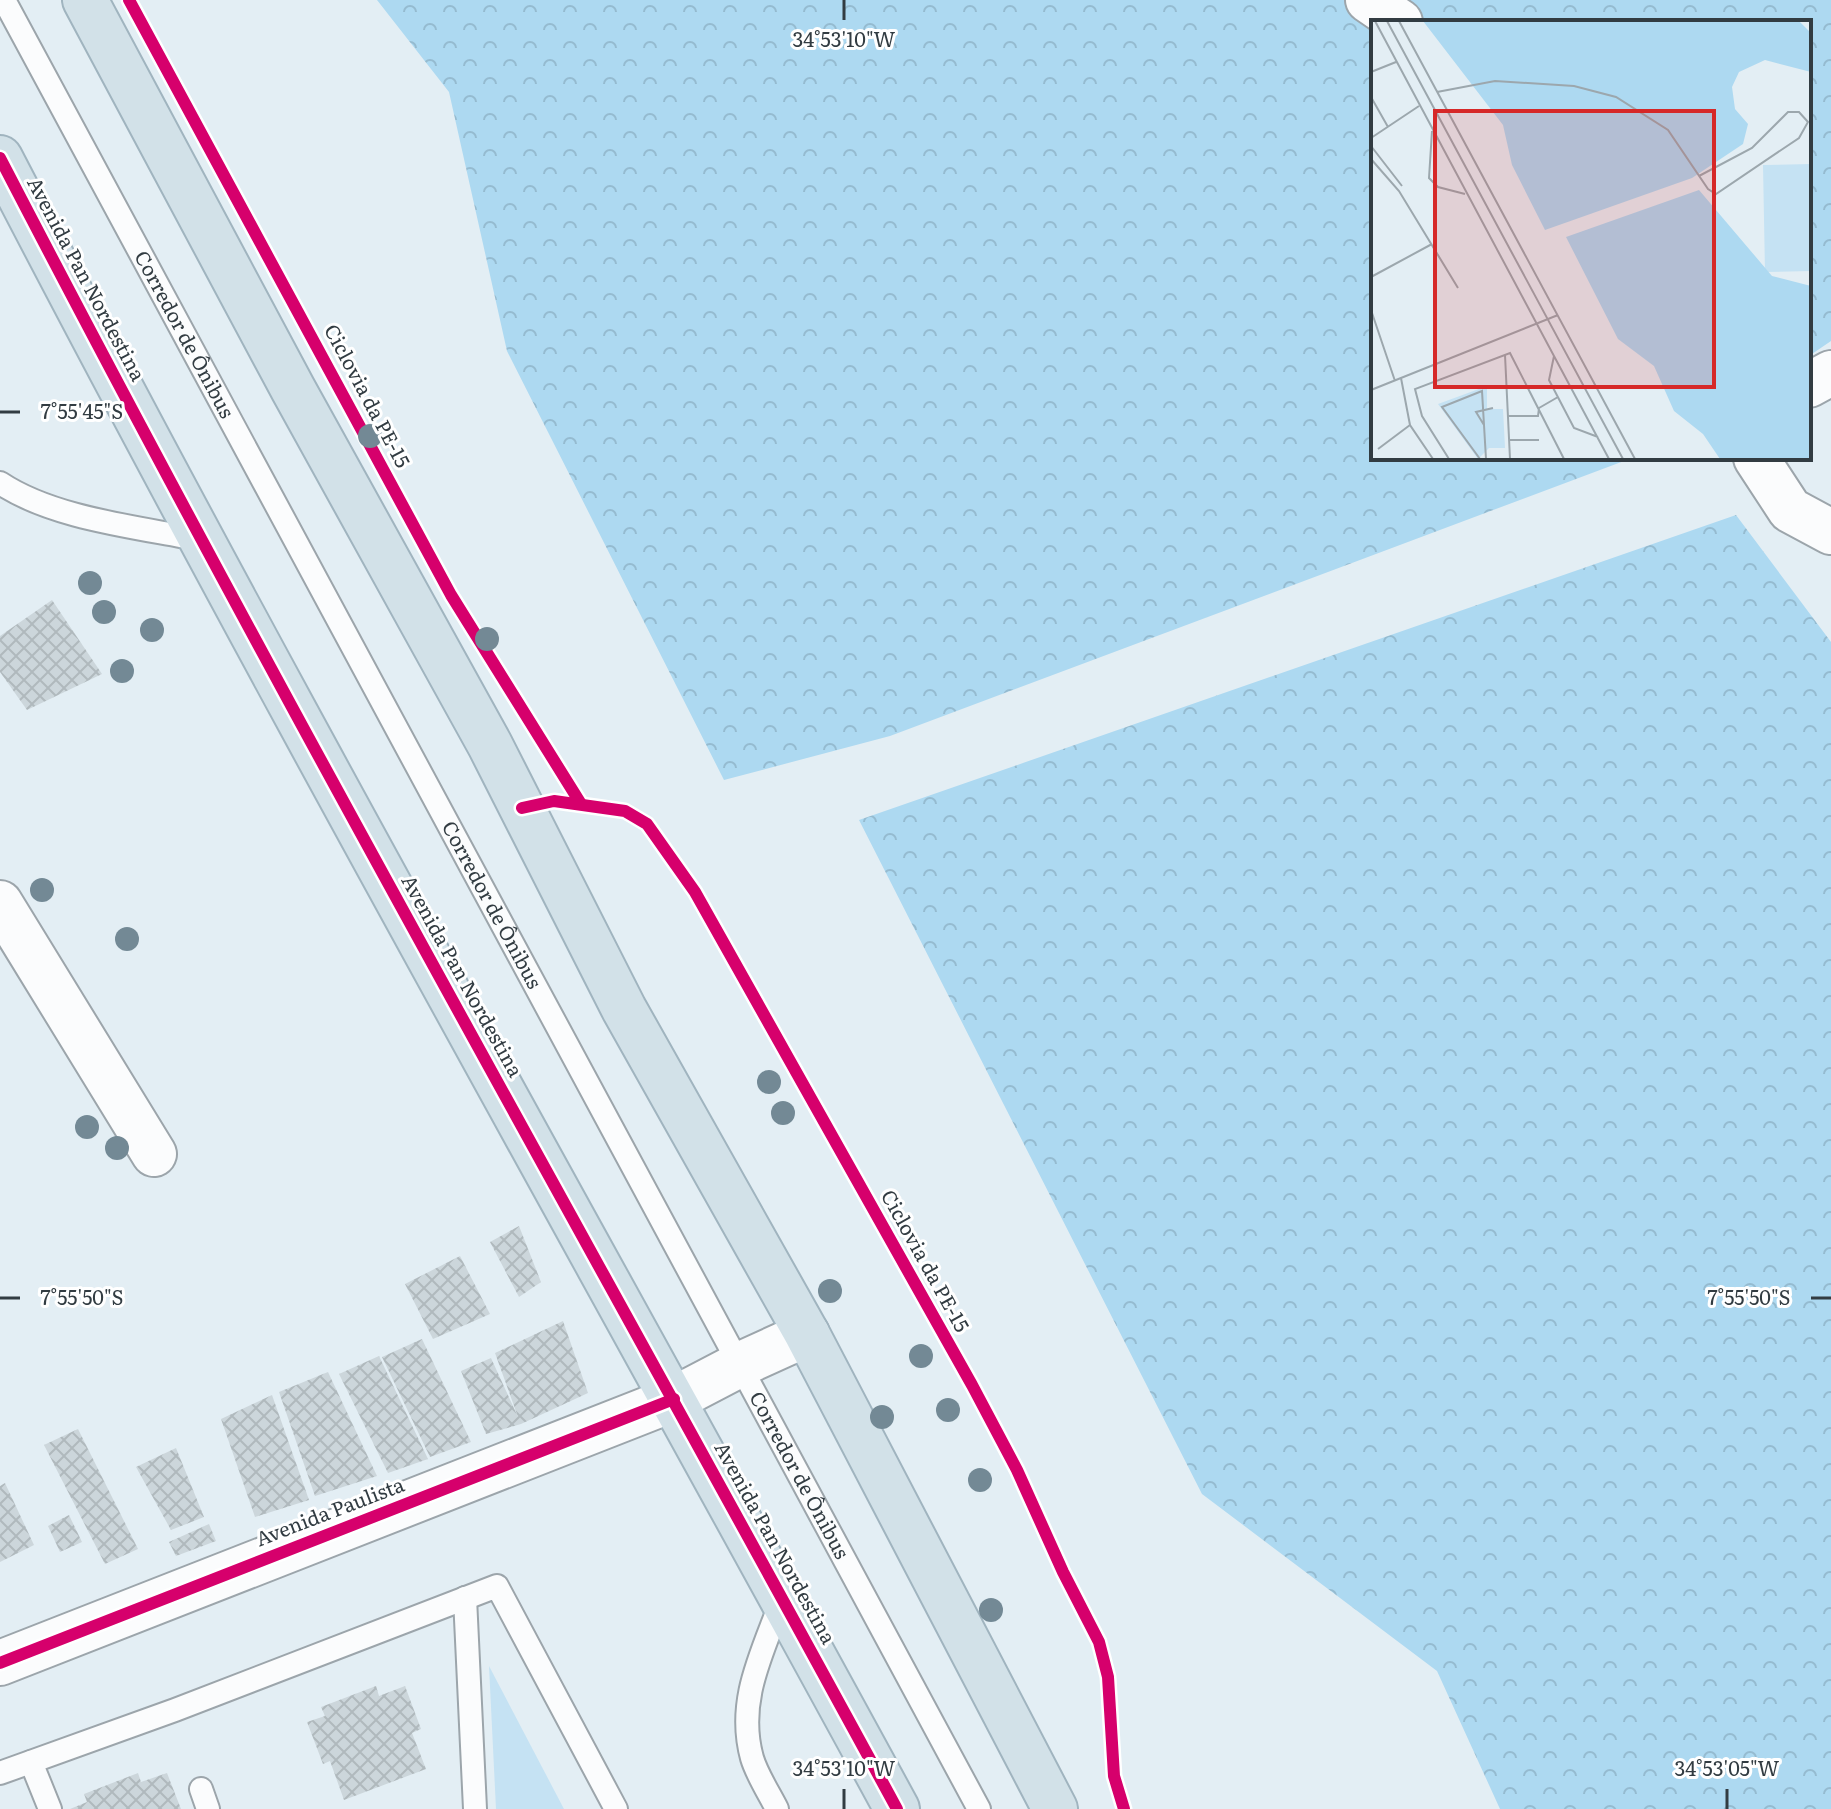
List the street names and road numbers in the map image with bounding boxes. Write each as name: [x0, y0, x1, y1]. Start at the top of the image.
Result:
street label: Avenida Pan Nordestina: [21, 171, 154, 386]
street label: Corredor de Ônibus: [129, 244, 244, 423]
street label: Ciclovia da PE-15: [318, 318, 419, 472]
street label: Corredor de Ônibus: [436, 815, 551, 993]
street label: Avenida Pan Nordestina: [396, 868, 532, 1082]
street label: Ciclovia da PE-15: [875, 1183, 978, 1337]
street label: Corredor de Ônibus: [743, 1385, 858, 1564]
street label: Avenida Pan Nordestina: [709, 1435, 845, 1649]
street label: Avenida Paulista: [251, 1468, 408, 1552]

